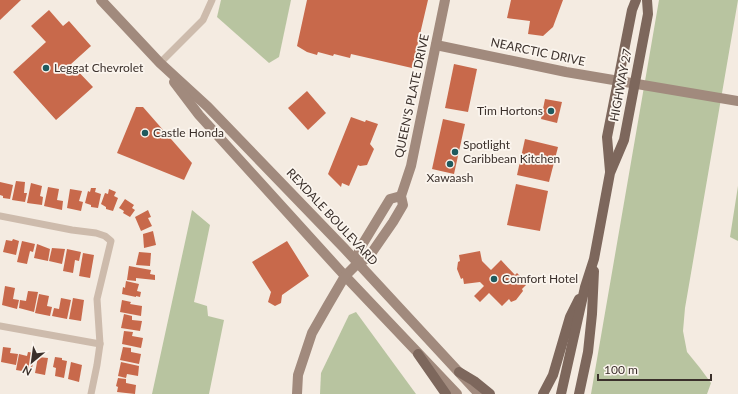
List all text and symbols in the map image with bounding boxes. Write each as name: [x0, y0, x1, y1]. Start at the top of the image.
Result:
street label: QUEEN'S PLATE DRIVE: [391, 33, 432, 159]
street label: NEARCTIC DRIVE: [489, 34, 587, 69]
street label: HIGHWAY 27: [606, 47, 635, 122]
place label: Leggat Chevrolet: [54, 60, 144, 75]
marker: Leggat Chevrolet: [41, 63, 51, 73]
place label: Tim Hortons: [477, 103, 543, 118]
marker: Tim Hortons: [546, 106, 556, 116]
place label: Castle Honda: [153, 125, 224, 140]
marker: Castle Honda: [140, 128, 150, 138]
place label: Spotlight Caribbean Kitchen: [463, 137, 560, 166]
marker: Spotlight Caribbean Kitchen: [450, 147, 460, 157]
marker: Xawaash: [445, 159, 455, 169]
street label: REXDALE BOULEVARD: [284, 165, 381, 268]
place label: Xawaash: [427, 170, 473, 185]
place label: Comfort Hotel: [502, 271, 578, 286]
marker: Comfort Hotel: [489, 274, 499, 284]
north arrow: [12, 342, 52, 382]
scale bar: [598, 356, 711, 382]
text: 100 m: [604, 362, 638, 377]
text: N: [20, 363, 34, 379]

